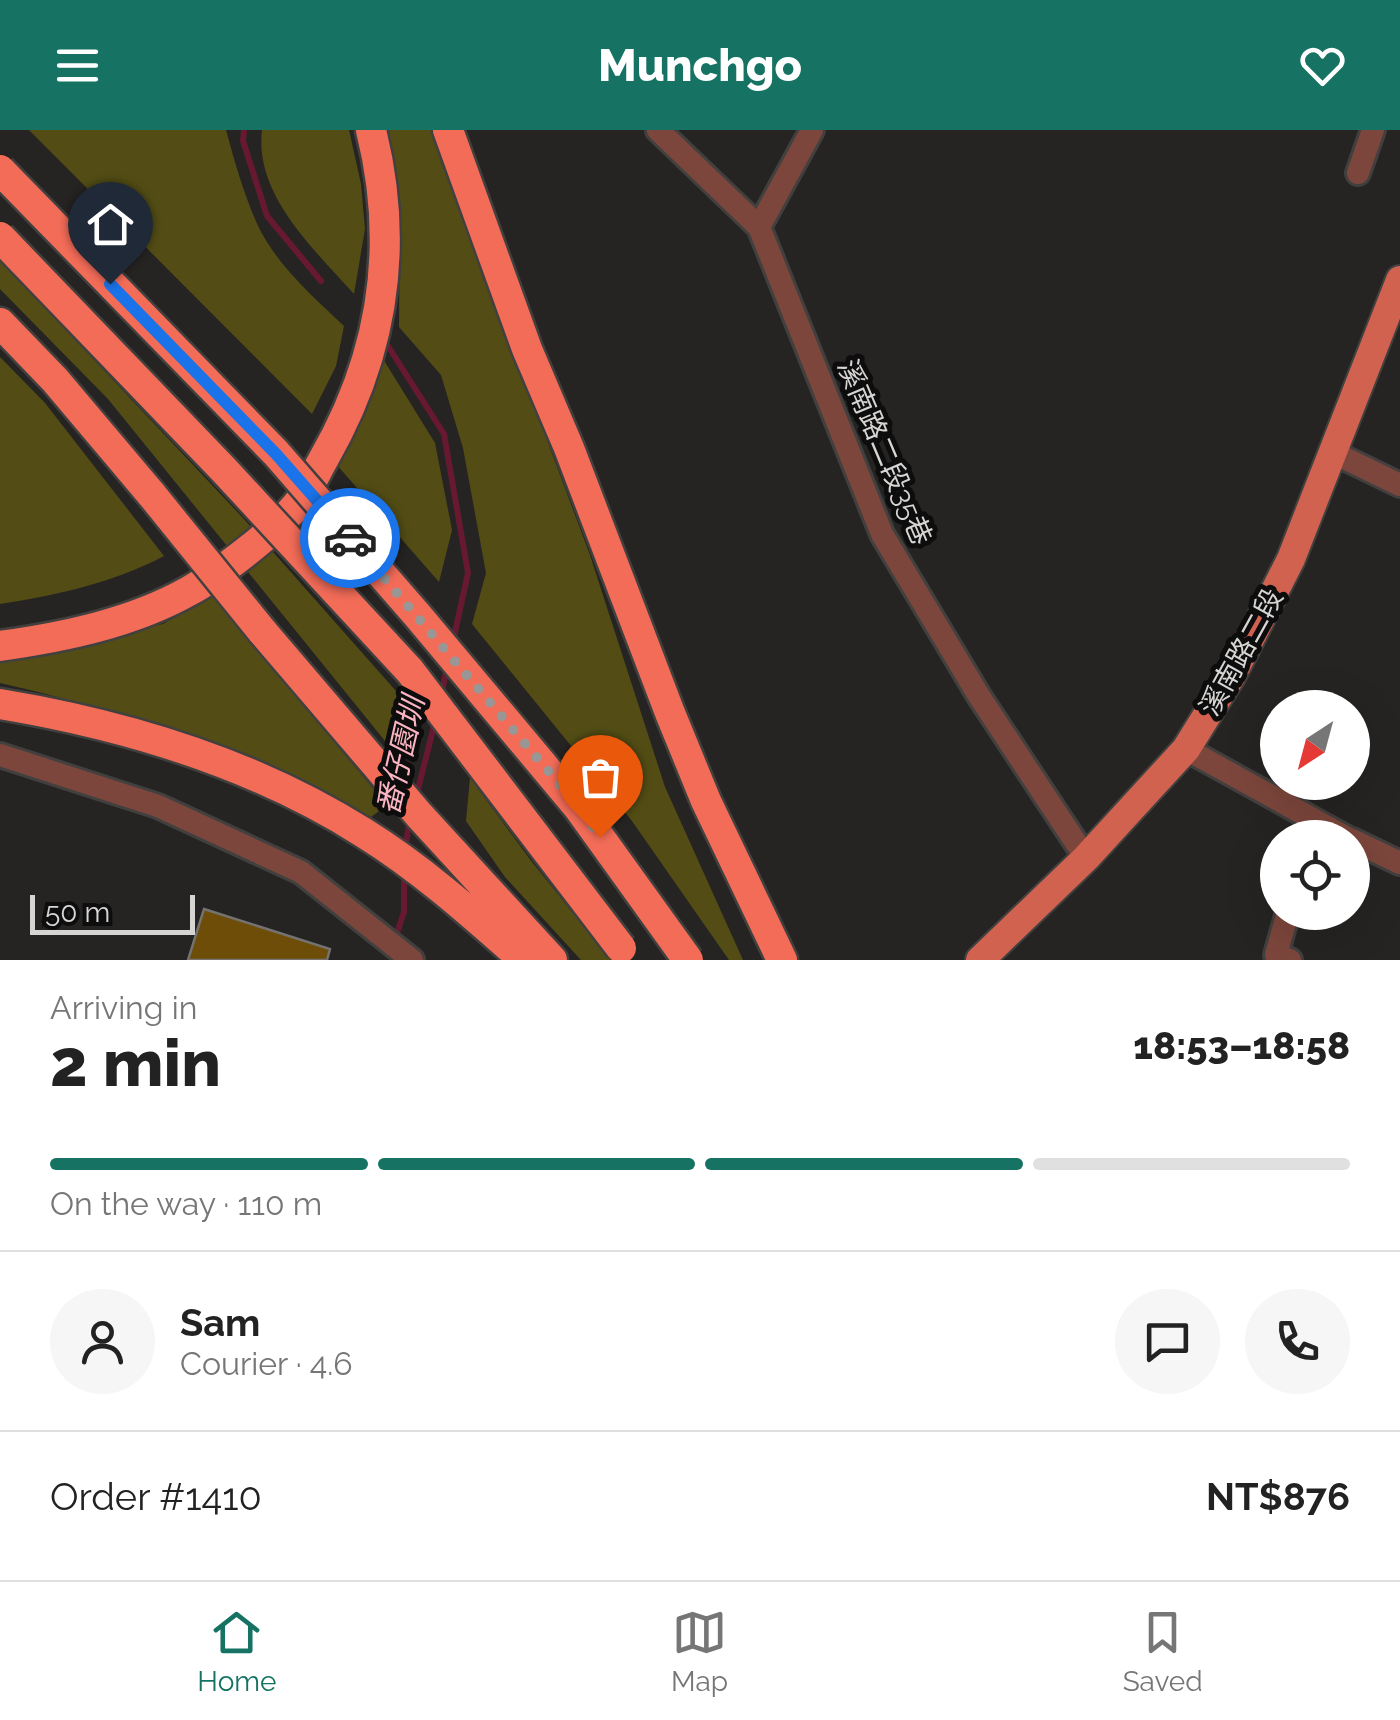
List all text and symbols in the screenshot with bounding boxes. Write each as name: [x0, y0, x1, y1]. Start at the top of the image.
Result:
icon: menu: [50, 38, 105, 93]
icon: heart: [1295, 38, 1350, 93]
text: Munchgo: [598, 39, 802, 92]
pin: [68, 182, 153, 285]
icon: home: [83, 197, 138, 252]
street label: 溪南路二段35巷: [831, 355, 938, 550]
courier: [300, 488, 400, 588]
icon: car: [323, 511, 378, 566]
street label: 溪南路二段: [1193, 583, 1290, 721]
water label: 番仔園圳: [370, 690, 432, 818]
north arrow: [1260, 690, 1370, 800]
map controls: [1260, 690, 1370, 930]
pin: [558, 735, 643, 838]
icon: bag: [573, 750, 628, 805]
button: locate: [1260, 820, 1370, 930]
scale bar: [30, 890, 195, 934]
text: 50 m: [45, 896, 110, 929]
text: Arriving in: [50, 989, 197, 1026]
text: 18:53–18:58: [1133, 1023, 1350, 1068]
text: 2 min: [50, 1025, 221, 1101]
text: On the way · 110 m: [50, 1185, 322, 1222]
button: person: [50, 1289, 155, 1394]
button: chat: [1115, 1289, 1220, 1394]
button: phone: [1245, 1289, 1350, 1394]
text: Sam: [180, 1300, 260, 1345]
text: Courier · 4.6: [180, 1345, 353, 1382]
text: Order #1410: [50, 1474, 262, 1519]
text: NT$876: [1206, 1474, 1350, 1519]
tab: Home: [197, 1605, 277, 1698]
tab: Map: [671, 1605, 728, 1698]
tab: Saved: [1123, 1605, 1203, 1698]

